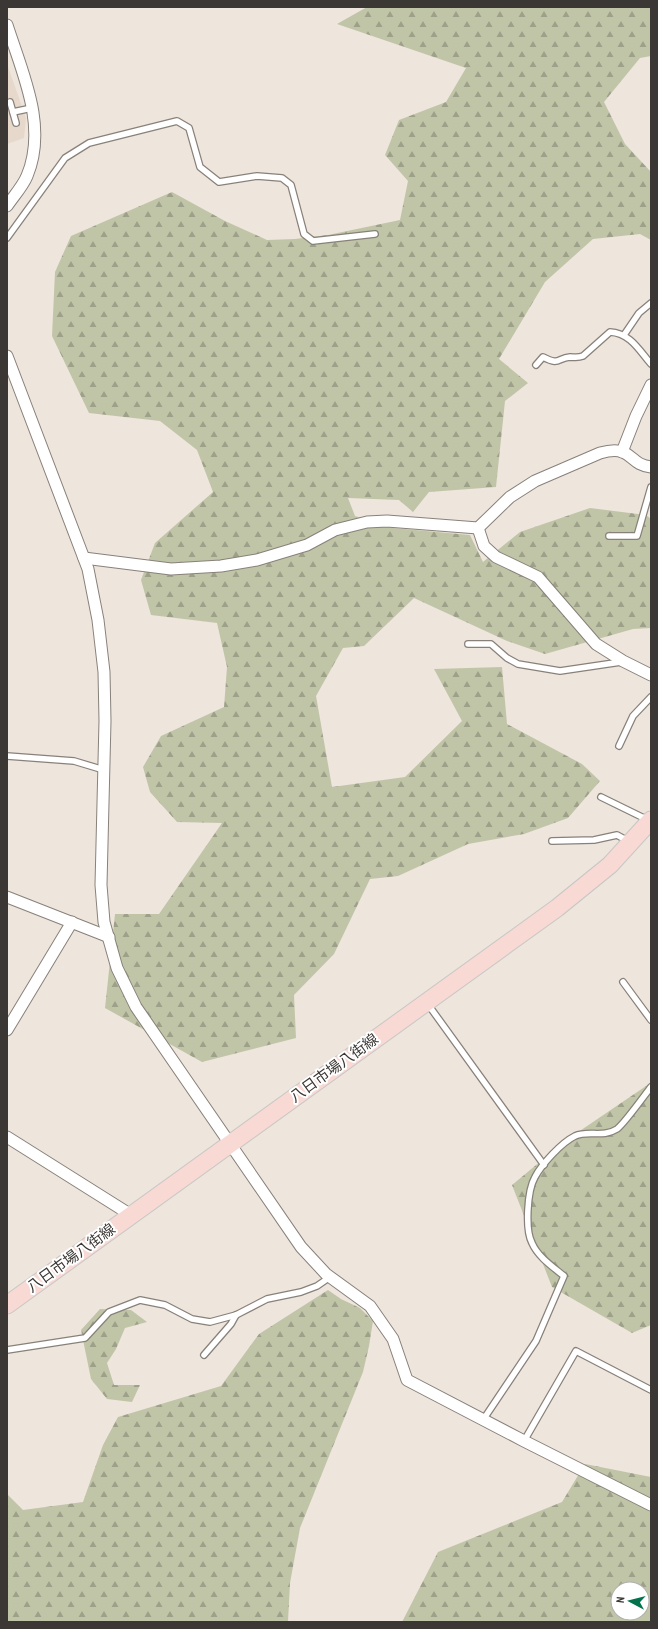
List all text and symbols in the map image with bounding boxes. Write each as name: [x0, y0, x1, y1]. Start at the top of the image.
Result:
street label: 八日市場八街線: [286, 1029, 382, 1106]
street label: 八日市場八街線: [23, 1219, 119, 1296]
north arrow: [610, 1581, 650, 1621]
text: N: [613, 1596, 627, 1604]

